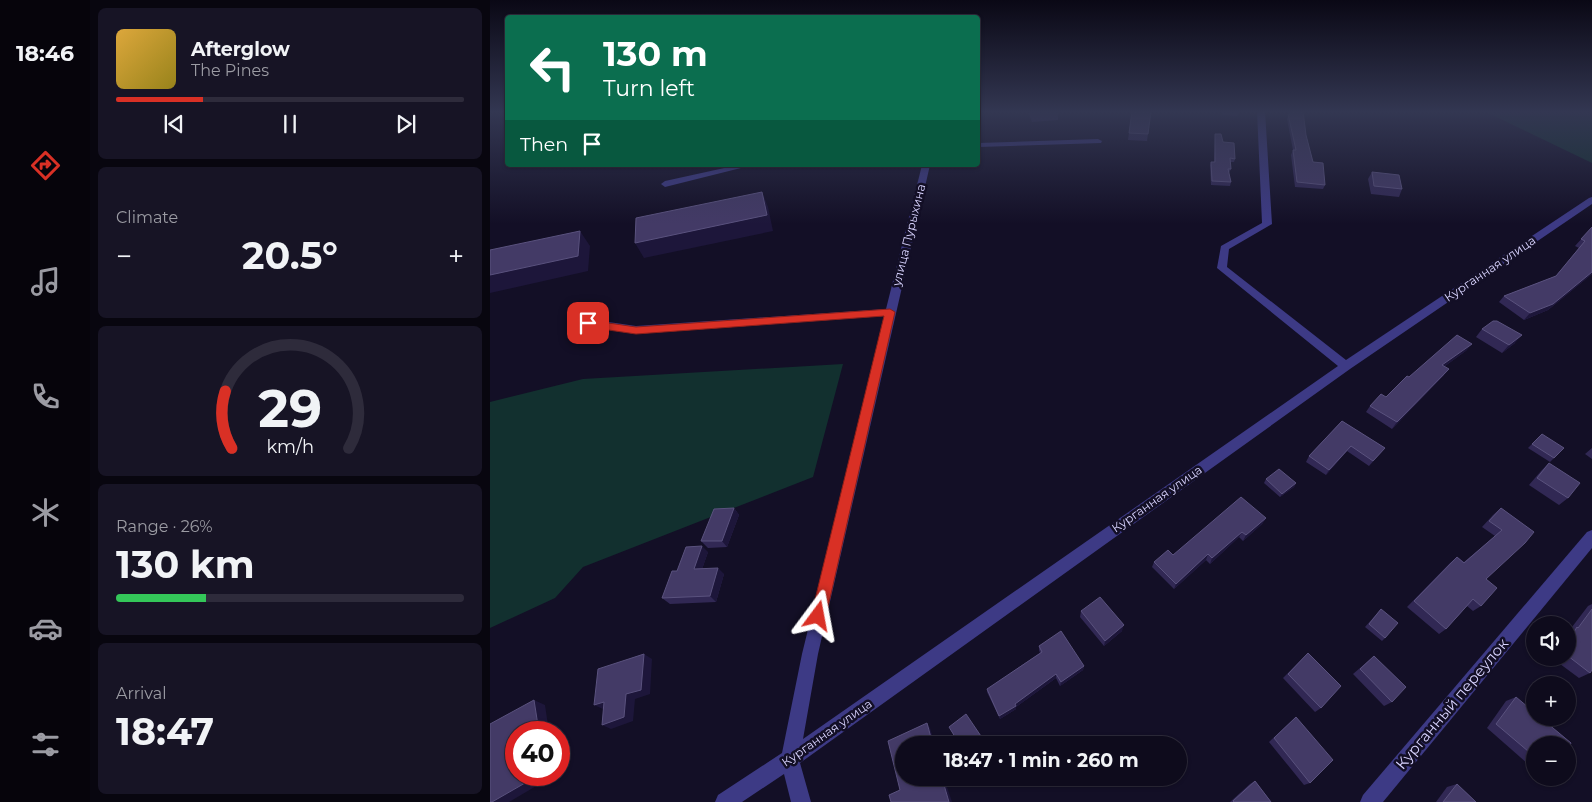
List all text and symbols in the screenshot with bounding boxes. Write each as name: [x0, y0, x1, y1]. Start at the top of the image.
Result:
text: 130 m: [603, 32, 708, 75]
icon: left: [520, 35, 585, 100]
text: Afterglow: [191, 38, 290, 61]
text: 18:46: [16, 40, 74, 67]
text: The Pines: [191, 61, 269, 80]
text: Turn left: [603, 75, 695, 102]
icon: previous: [160, 110, 188, 138]
icon: pause: [276, 110, 304, 138]
icon: next: [392, 110, 420, 138]
icon: arrive: [578, 130, 606, 158]
text: Then: [520, 133, 568, 156]
icon: directions: [28, 148, 63, 183]
street label: улица Пурыхина: [888, 182, 928, 288]
text: Climate: [116, 208, 178, 227]
text: 20.5°: [242, 232, 338, 279]
street label: Курганная улица: [1441, 232, 1538, 305]
text: −: [116, 239, 132, 273]
text: +: [448, 239, 464, 273]
icon: music: [28, 264, 63, 299]
pin: [567, 302, 609, 344]
icon: arrive: [574, 309, 602, 337]
text: 29: [258, 377, 322, 440]
icon: phone: [28, 379, 63, 414]
text: km/h: [266, 436, 314, 457]
street label: Курганная улица: [1109, 462, 1205, 535]
icon: climate: [28, 495, 63, 530]
text: Range · 26%: [116, 517, 213, 536]
text: 130 km: [116, 541, 255, 588]
position arrow: [791, 589, 843, 641]
icon: car: [28, 611, 63, 646]
map controls: [1526, 616, 1576, 786]
button: sound: [1526, 616, 1576, 666]
street label: Курганный переулок: [1391, 634, 1512, 773]
button: +: [1526, 676, 1576, 726]
text: Arrival: [116, 684, 166, 703]
street label: Курганная улица: [779, 696, 875, 769]
text: 18:47: [116, 708, 214, 755]
speed limit sign: 40: [505, 721, 570, 786]
icon: filters: [28, 727, 63, 762]
button: −: [1526, 736, 1576, 786]
text: 18:47 · 1 min · 260 m: [943, 749, 1139, 772]

